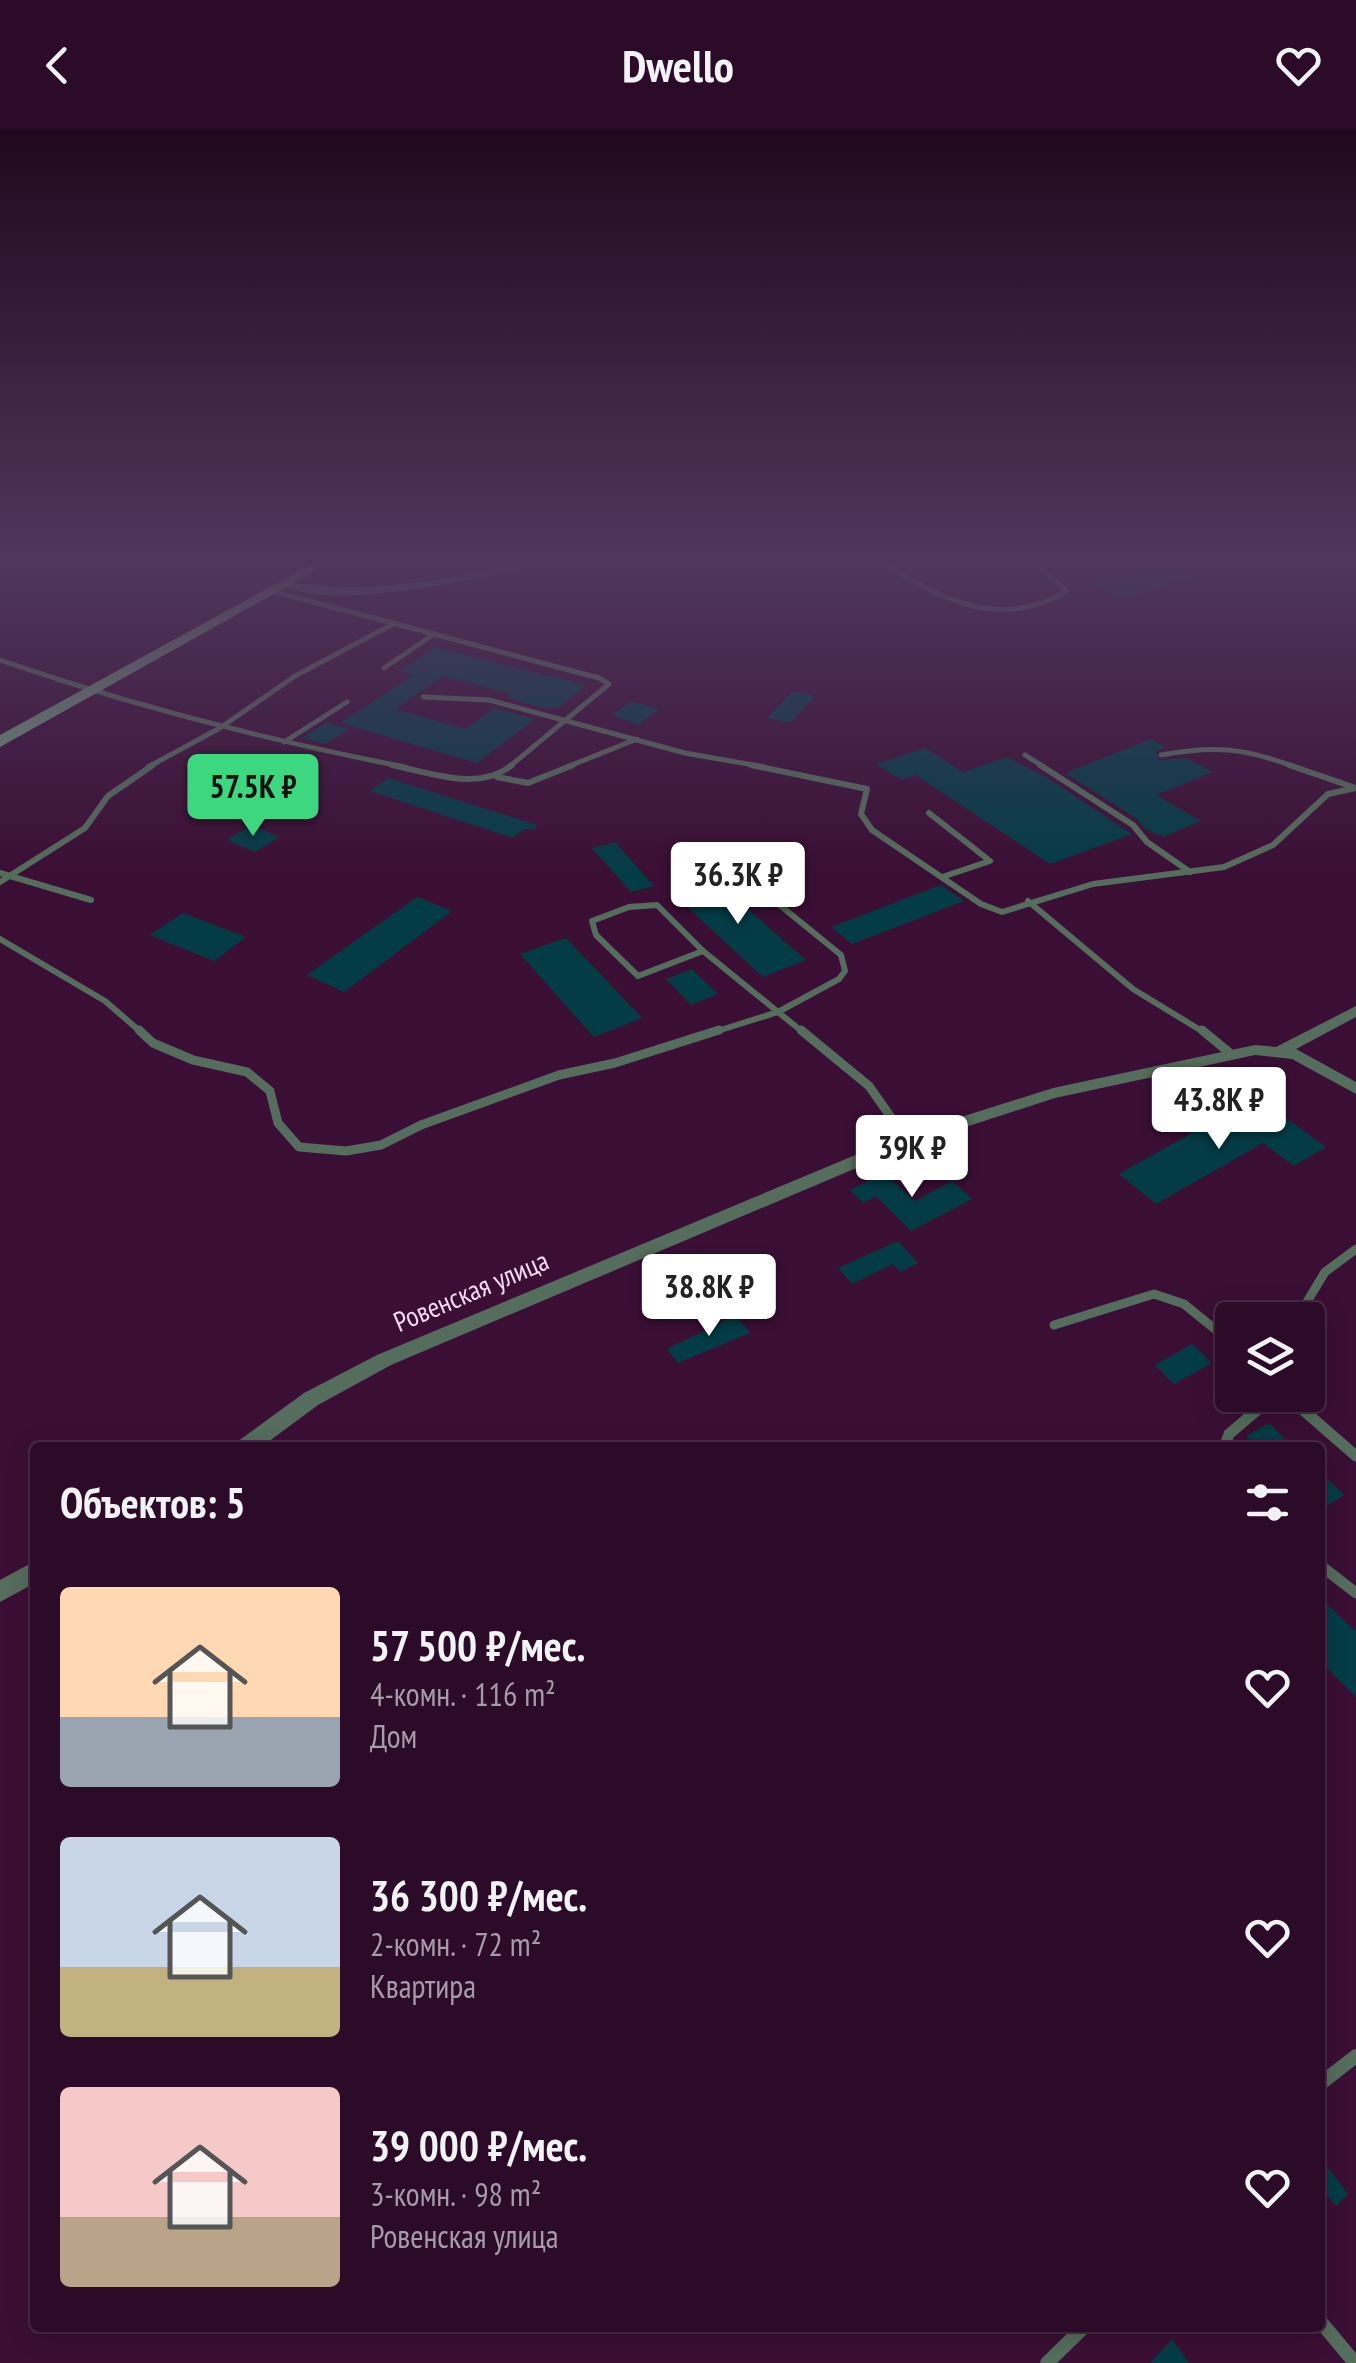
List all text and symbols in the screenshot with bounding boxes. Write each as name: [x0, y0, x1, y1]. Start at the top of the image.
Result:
text: Dwello: [622, 36, 734, 94]
icon: back: [30, 38, 85, 93]
icon: heart: [1271, 38, 1326, 93]
pin: 57.5K ₽: [161, 754, 345, 839]
text: 57.5K ₽: [209, 765, 297, 807]
pin: 36.3K ₽: [646, 842, 830, 927]
text: 36.3K ₽: [693, 853, 783, 895]
pin: 43.8K ₽: [1127, 1067, 1311, 1152]
text: 43.8K ₽: [1174, 1078, 1264, 1120]
pin: 39K ₽: [842, 1115, 982, 1200]
text: 39K ₽: [878, 1126, 946, 1168]
street label: Ровенская улица: [388, 1241, 554, 1340]
pin: 38.8K ₽: [617, 1254, 801, 1339]
text: 38.8K ₽: [664, 1265, 754, 1307]
map controls: [1215, 1302, 1325, 1412]
button: layers: [1215, 1302, 1325, 1412]
text: Объектов: 5: [60, 1475, 246, 1530]
icon: filters: [1240, 1475, 1295, 1530]
text: 57 500 ₽/мес.: [370, 1618, 585, 1673]
icon: home: [140, 1627, 260, 1747]
icon: heart: [1240, 1660, 1295, 1715]
text: 4-комн. · 116 m²: [370, 1673, 556, 1715]
text: Дом: [370, 1715, 417, 1757]
text: 36 300 ₽/мес.: [370, 1868, 587, 1923]
icon: home: [140, 1877, 260, 1997]
icon: heart: [1240, 1910, 1295, 1965]
text: 2-комн. · 72 m²: [370, 1923, 541, 1965]
text: Квартира: [370, 1965, 476, 2007]
text: 39 000 ₽/мес.: [370, 2118, 587, 2173]
icon: home: [140, 2127, 260, 2247]
icon: heart: [1240, 2160, 1295, 2215]
text: 3-комн. · 98 m²: [370, 2173, 541, 2215]
text: Ровенская улица: [370, 2215, 559, 2257]

